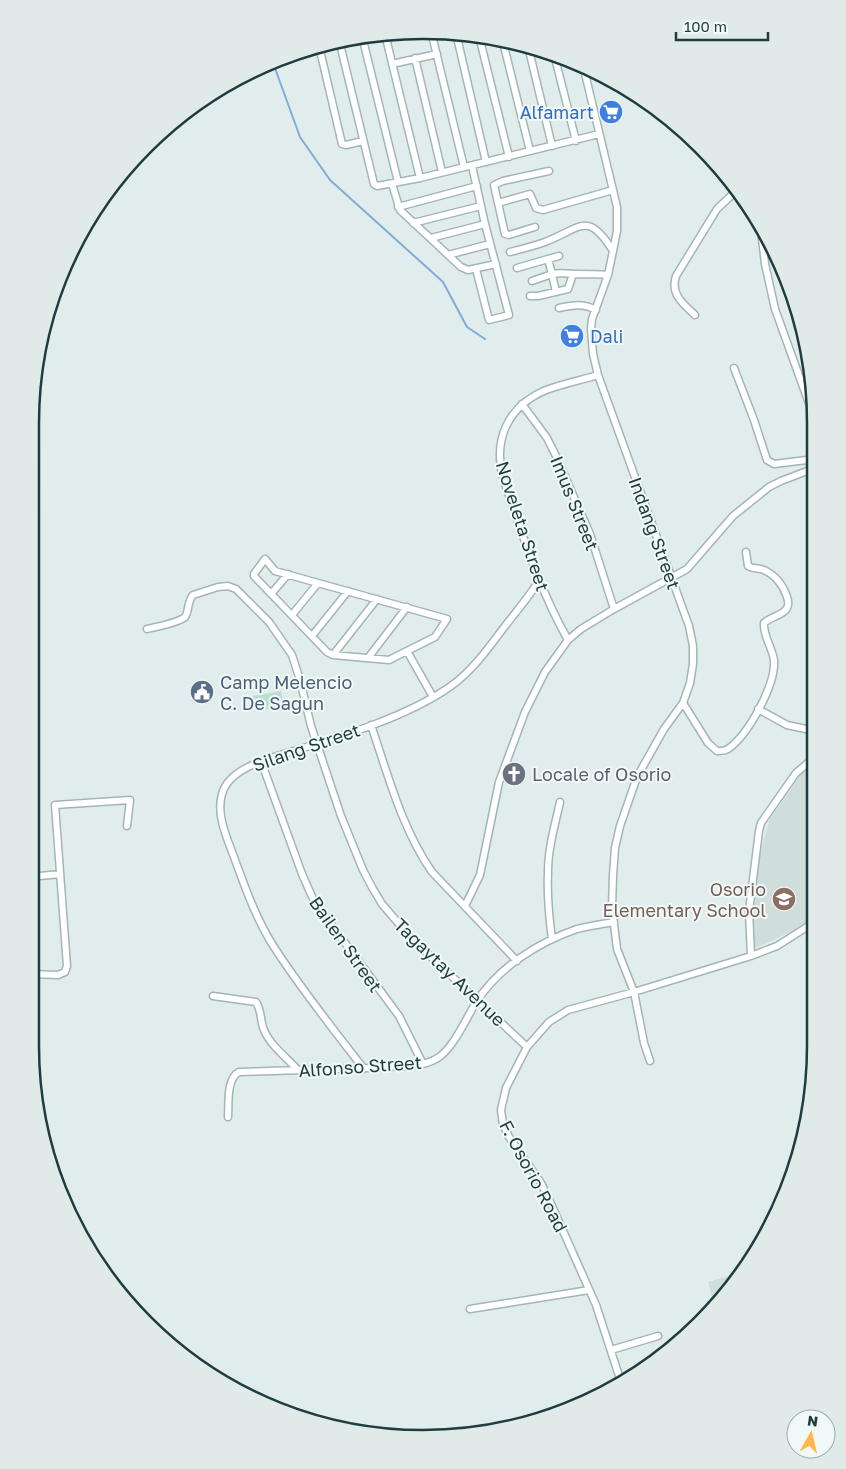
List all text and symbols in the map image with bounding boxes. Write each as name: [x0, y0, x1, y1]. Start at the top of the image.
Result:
scale bar: [676, 10, 768, 42]
text: 100 m: [684, 17, 727, 35]
supermarket icon: Alfamart: [598, 99, 624, 125]
place label: Alfamart: [520, 101, 594, 123]
supermarket icon: Dali: [559, 323, 585, 349]
place label: Dali: [590, 325, 623, 347]
street label: Imus Street: [546, 453, 604, 553]
street label: Noveleta Street: [492, 458, 554, 594]
street label: Indang Street: [625, 474, 685, 592]
place label: Camp Melencio C. De Sagun: [220, 671, 352, 714]
public building icon: Camp Melencio C. De Sagun: [189, 679, 215, 705]
street label: Silang Street: [249, 718, 363, 776]
church icon: Locale of Osorio: [501, 761, 527, 787]
place label: Locale of Osorio: [532, 763, 671, 785]
place label: Osorio Elementary School: [602, 878, 766, 921]
school or university icon: Osorio Elementary School: [771, 886, 797, 912]
street label: Bailen Street: [305, 892, 387, 996]
street label: Tagaytay Avenue: [390, 913, 510, 1031]
street label: Alfonso Street: [298, 1051, 422, 1081]
street label: F. Osorio Road: [495, 1116, 573, 1236]
north arrow: [786, 1409, 836, 1459]
text: N: [806, 1411, 819, 1430]

